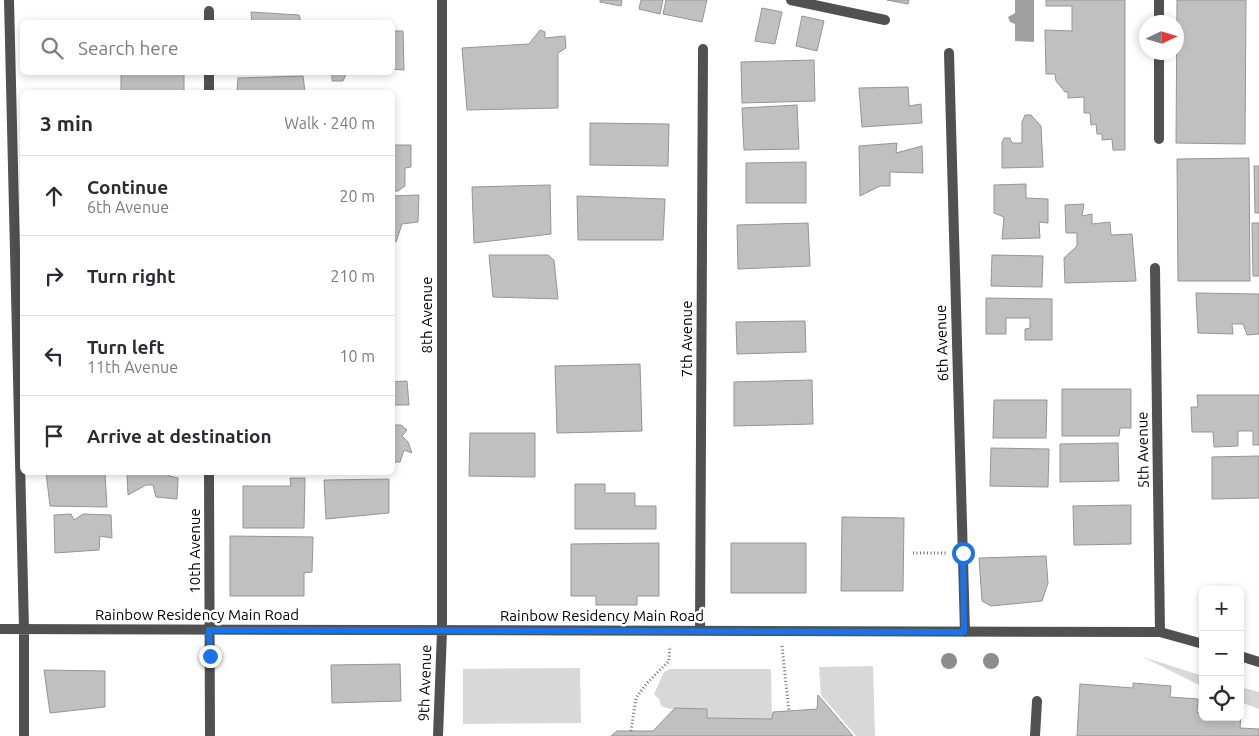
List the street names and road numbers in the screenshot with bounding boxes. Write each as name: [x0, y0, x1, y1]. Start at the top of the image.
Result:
street label: 8th Avenue: [418, 277, 435, 353]
street label: 7th Avenue: [678, 301, 695, 377]
street label: 6th Avenue: [932, 304, 951, 382]
street label: 5th Avenue: [1133, 411, 1152, 489]
street label: 10th Avenue: [186, 508, 203, 594]
street label: Rainbow Residency Main Road: [95, 606, 299, 623]
street label: Rainbow Residency Main Road: [500, 607, 704, 624]
street label: 9th Avenue: [415, 644, 434, 722]

